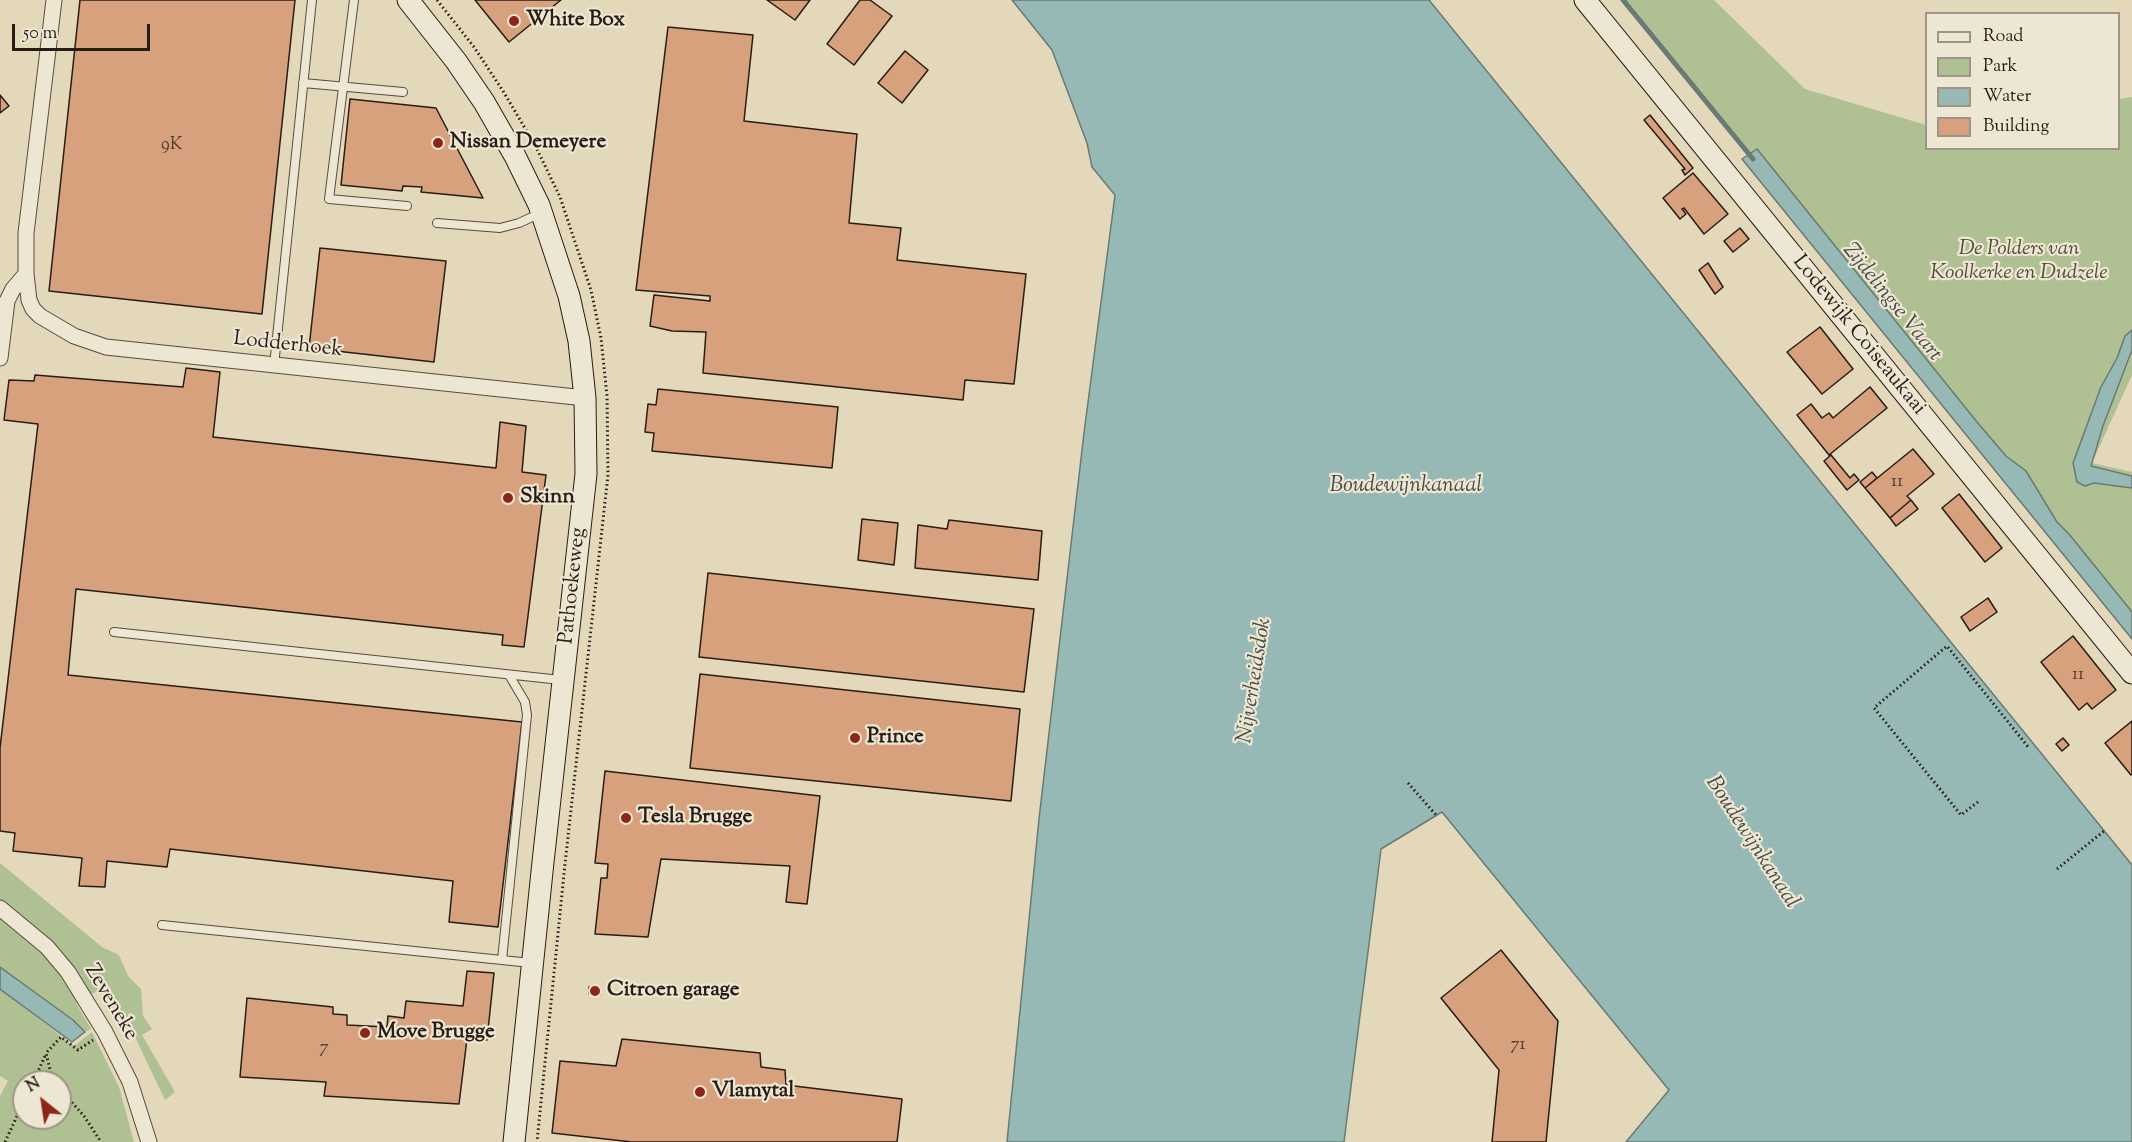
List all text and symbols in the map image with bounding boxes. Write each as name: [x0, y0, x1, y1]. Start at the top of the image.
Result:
place label: White Box: [526, 8, 625, 34]
scale bar: [15, 12, 153, 50]
legend: [1925, 12, 2120, 150]
marker: White Box: [507, 14, 521, 28]
text: 50 m: [23, 21, 57, 47]
text: Road: [1983, 24, 2023, 50]
text: Park: [1983, 54, 2017, 80]
text: Water: [1983, 84, 2031, 110]
text: Building: [1983, 114, 2049, 140]
place label: Nissan Demeyere: [450, 130, 606, 156]
house number: 9K: [161, 135, 183, 157]
marker: Nissan Demeyere: [431, 136, 445, 150]
park label: De Polders van Koolkerke en Dudzele: [1930, 237, 2108, 287]
water label: Zijdelingse Vaart: [1835, 239, 1947, 367]
street label: Lodewijk Coiseaukaai: [1786, 251, 1930, 421]
street label: Lodderhoek: [232, 328, 344, 364]
house number: 11: [1891, 472, 1903, 494]
water label: Boudewijnkanaal: [1330, 474, 1482, 500]
place label: Skinn: [520, 485, 575, 511]
marker: Skinn: [501, 491, 515, 505]
street label: Pathoekeweg: [555, 526, 593, 646]
water label: Nijverheidsdok: [1233, 616, 1279, 746]
house number: 11: [2072, 665, 2084, 687]
place label: Prince: [867, 725, 924, 751]
marker: Prince: [848, 731, 862, 745]
water label: Boudewijnkanaal: [1698, 772, 1804, 914]
place label: Tesla Brugge: [638, 805, 752, 831]
marker: Tesla Brugge: [619, 811, 633, 825]
street label: Zeveneke: [78, 960, 142, 1046]
place label: Citroen garage: [607, 978, 740, 1004]
marker: Citroen garage: [588, 984, 602, 998]
place label: Move Brugge: [377, 1020, 495, 1046]
marker: Move Brugge: [358, 1026, 372, 1040]
house number: 71: [1510, 1035, 1526, 1057]
house number: 7: [319, 1038, 329, 1060]
north arrow: [12, 1070, 72, 1130]
text: N: [22, 1073, 45, 1099]
place label: Vlamytal: [712, 1079, 794, 1105]
marker: Vlamytal: [693, 1085, 707, 1099]

